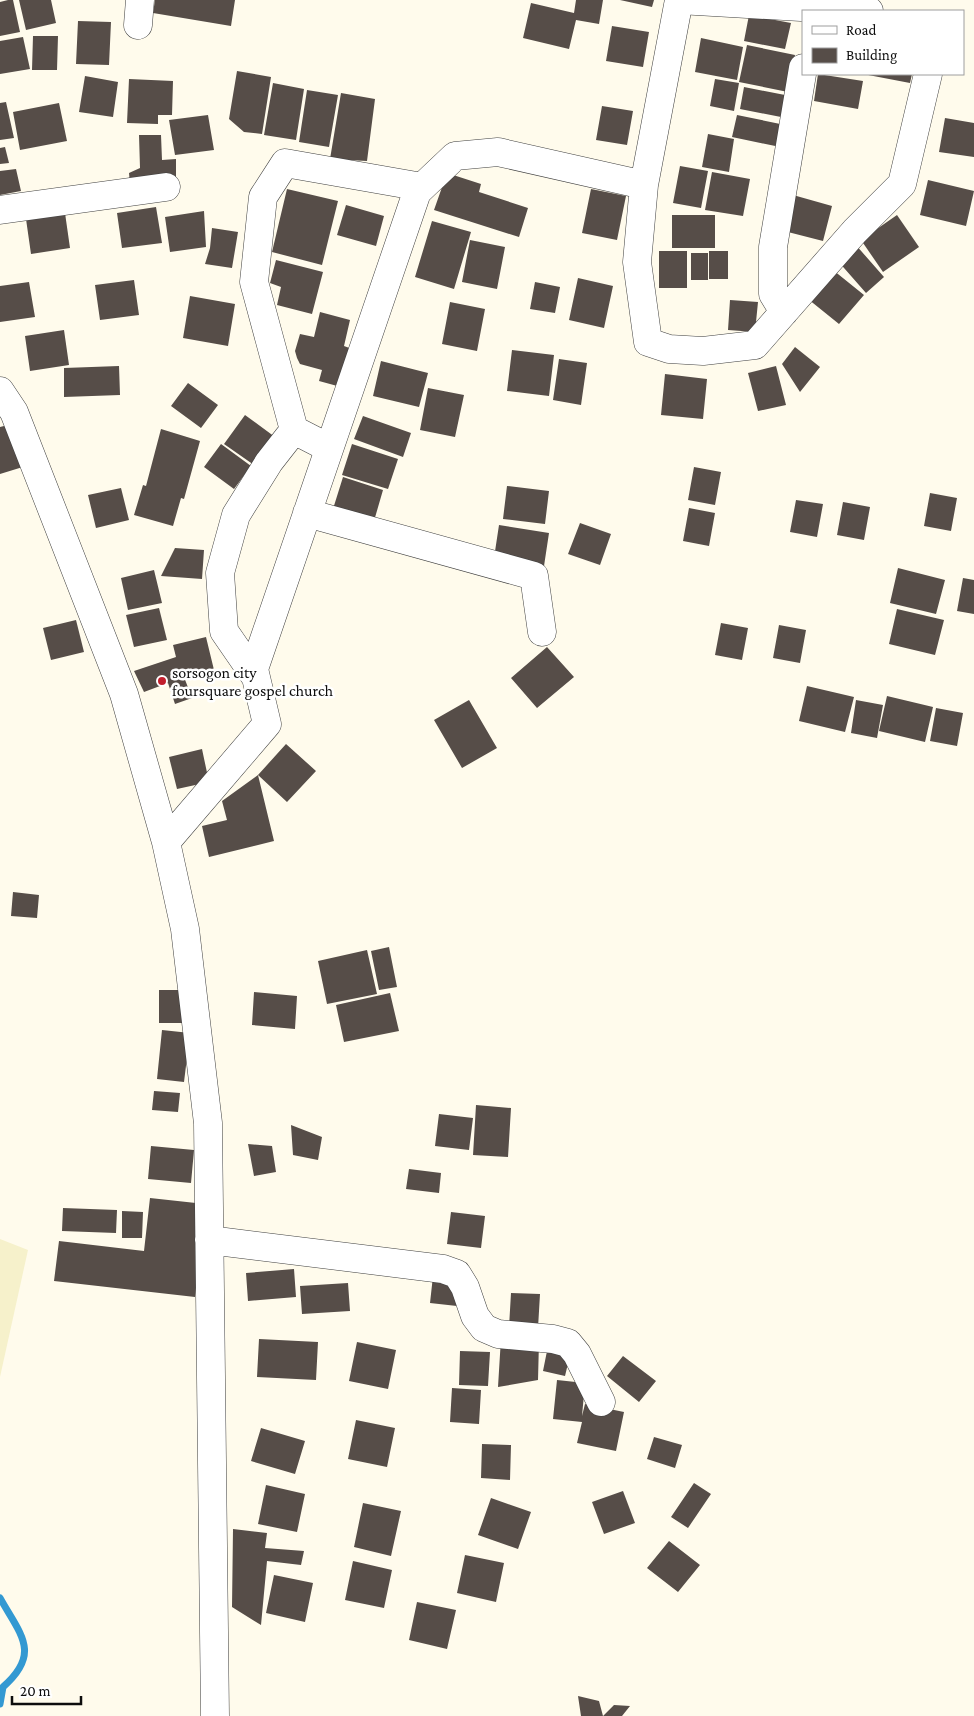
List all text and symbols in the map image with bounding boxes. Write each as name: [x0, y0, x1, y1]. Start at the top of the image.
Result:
legend: [802, 10, 964, 75]
text: Road: [846, 22, 877, 38]
text: Building: [846, 47, 897, 64]
place label: sorsogon city foursquare gospel church: [172, 664, 333, 700]
marker: sorsogon city foursquare gospel church: [156, 675, 168, 687]
scale bar: [12, 1674, 81, 1706]
text: 20 m: [20, 1683, 51, 1699]

